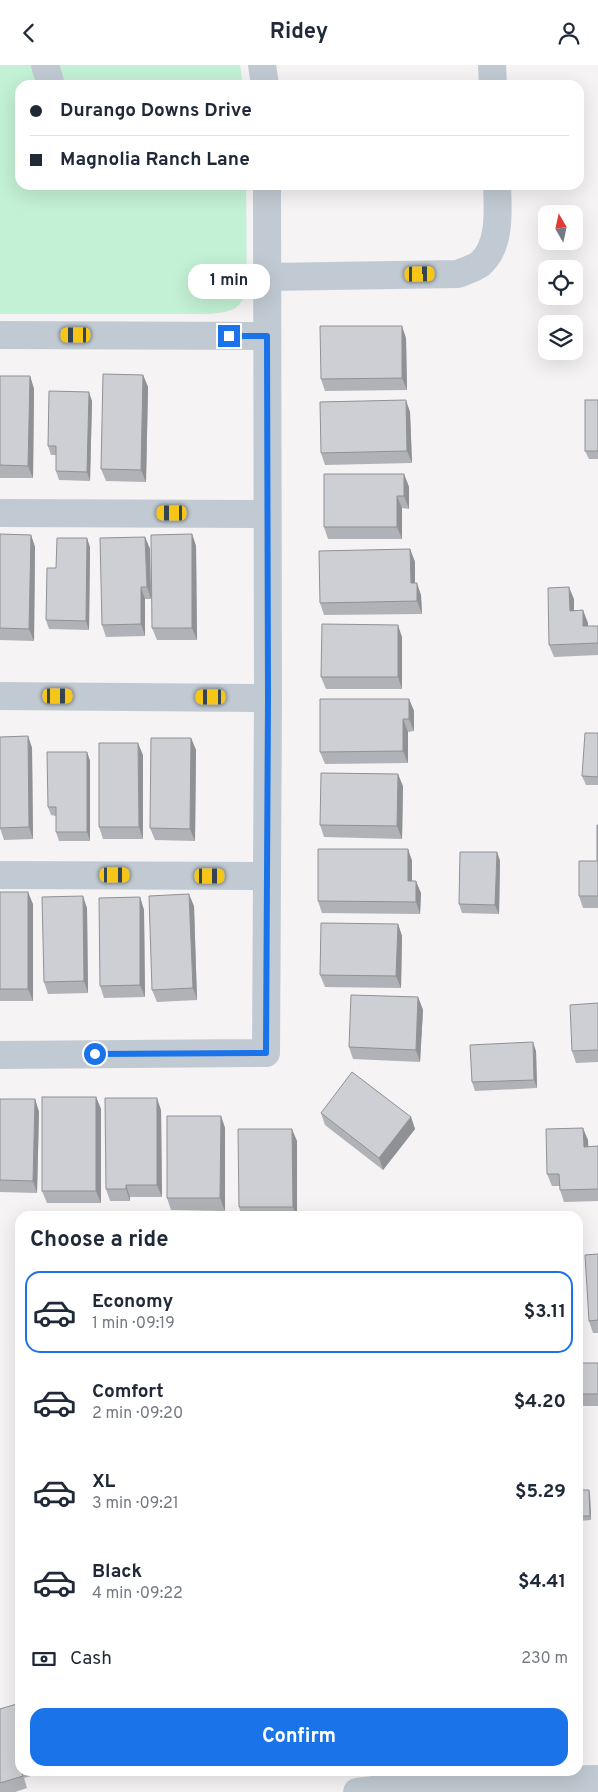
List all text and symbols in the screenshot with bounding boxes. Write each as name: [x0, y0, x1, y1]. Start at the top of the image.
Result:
icon: back: [15, 19, 43, 47]
text: Ridey: [270, 19, 328, 46]
icon: person: [555, 19, 583, 47]
text: Durango Downs Drive: [60, 99, 252, 123]
text: Magnolia Ranch Lane: [60, 148, 250, 172]
north arrow: [538, 205, 582, 250]
map controls: [538, 205, 583, 360]
button: locate: [538, 260, 583, 305]
callout: 1 min: [188, 263, 270, 299]
car: [404, 266, 435, 282]
text: 1 min: [210, 271, 248, 291]
button: layers: [538, 315, 583, 360]
route end: [218, 325, 240, 347]
car: [61, 328, 91, 343]
car: [157, 506, 187, 521]
car: [43, 689, 73, 704]
car: [196, 690, 226, 705]
car: [100, 868, 130, 883]
car: [195, 869, 225, 884]
route start: [84, 1043, 106, 1065]
text: Choose a ride: [30, 1227, 168, 1254]
icon: car: [32, 1290, 77, 1335]
text: Economy: [92, 1290, 173, 1314]
text: $3.11: [524, 1300, 566, 1324]
text: 1 min · 09:19: [92, 1314, 175, 1334]
icon: car: [32, 1380, 77, 1425]
text: Comfort: [92, 1380, 164, 1404]
text: $4.20: [514, 1390, 566, 1414]
text: 2 min · 09:20: [92, 1404, 183, 1424]
icon: car: [32, 1470, 77, 1515]
text: XL: [92, 1470, 115, 1494]
text: $5.29: [515, 1480, 566, 1504]
text: 3 min · 09:21: [92, 1494, 179, 1514]
icon: car: [32, 1560, 77, 1605]
text: Black: [92, 1560, 142, 1584]
text: $4.41: [518, 1570, 566, 1594]
text: 4 min · 09:22: [92, 1584, 183, 1604]
icon: cash: [30, 1645, 58, 1673]
text: Cash: [70, 1647, 112, 1671]
text: 230 m: [521, 1649, 568, 1669]
button: Confirm: [30, 1708, 568, 1766]

